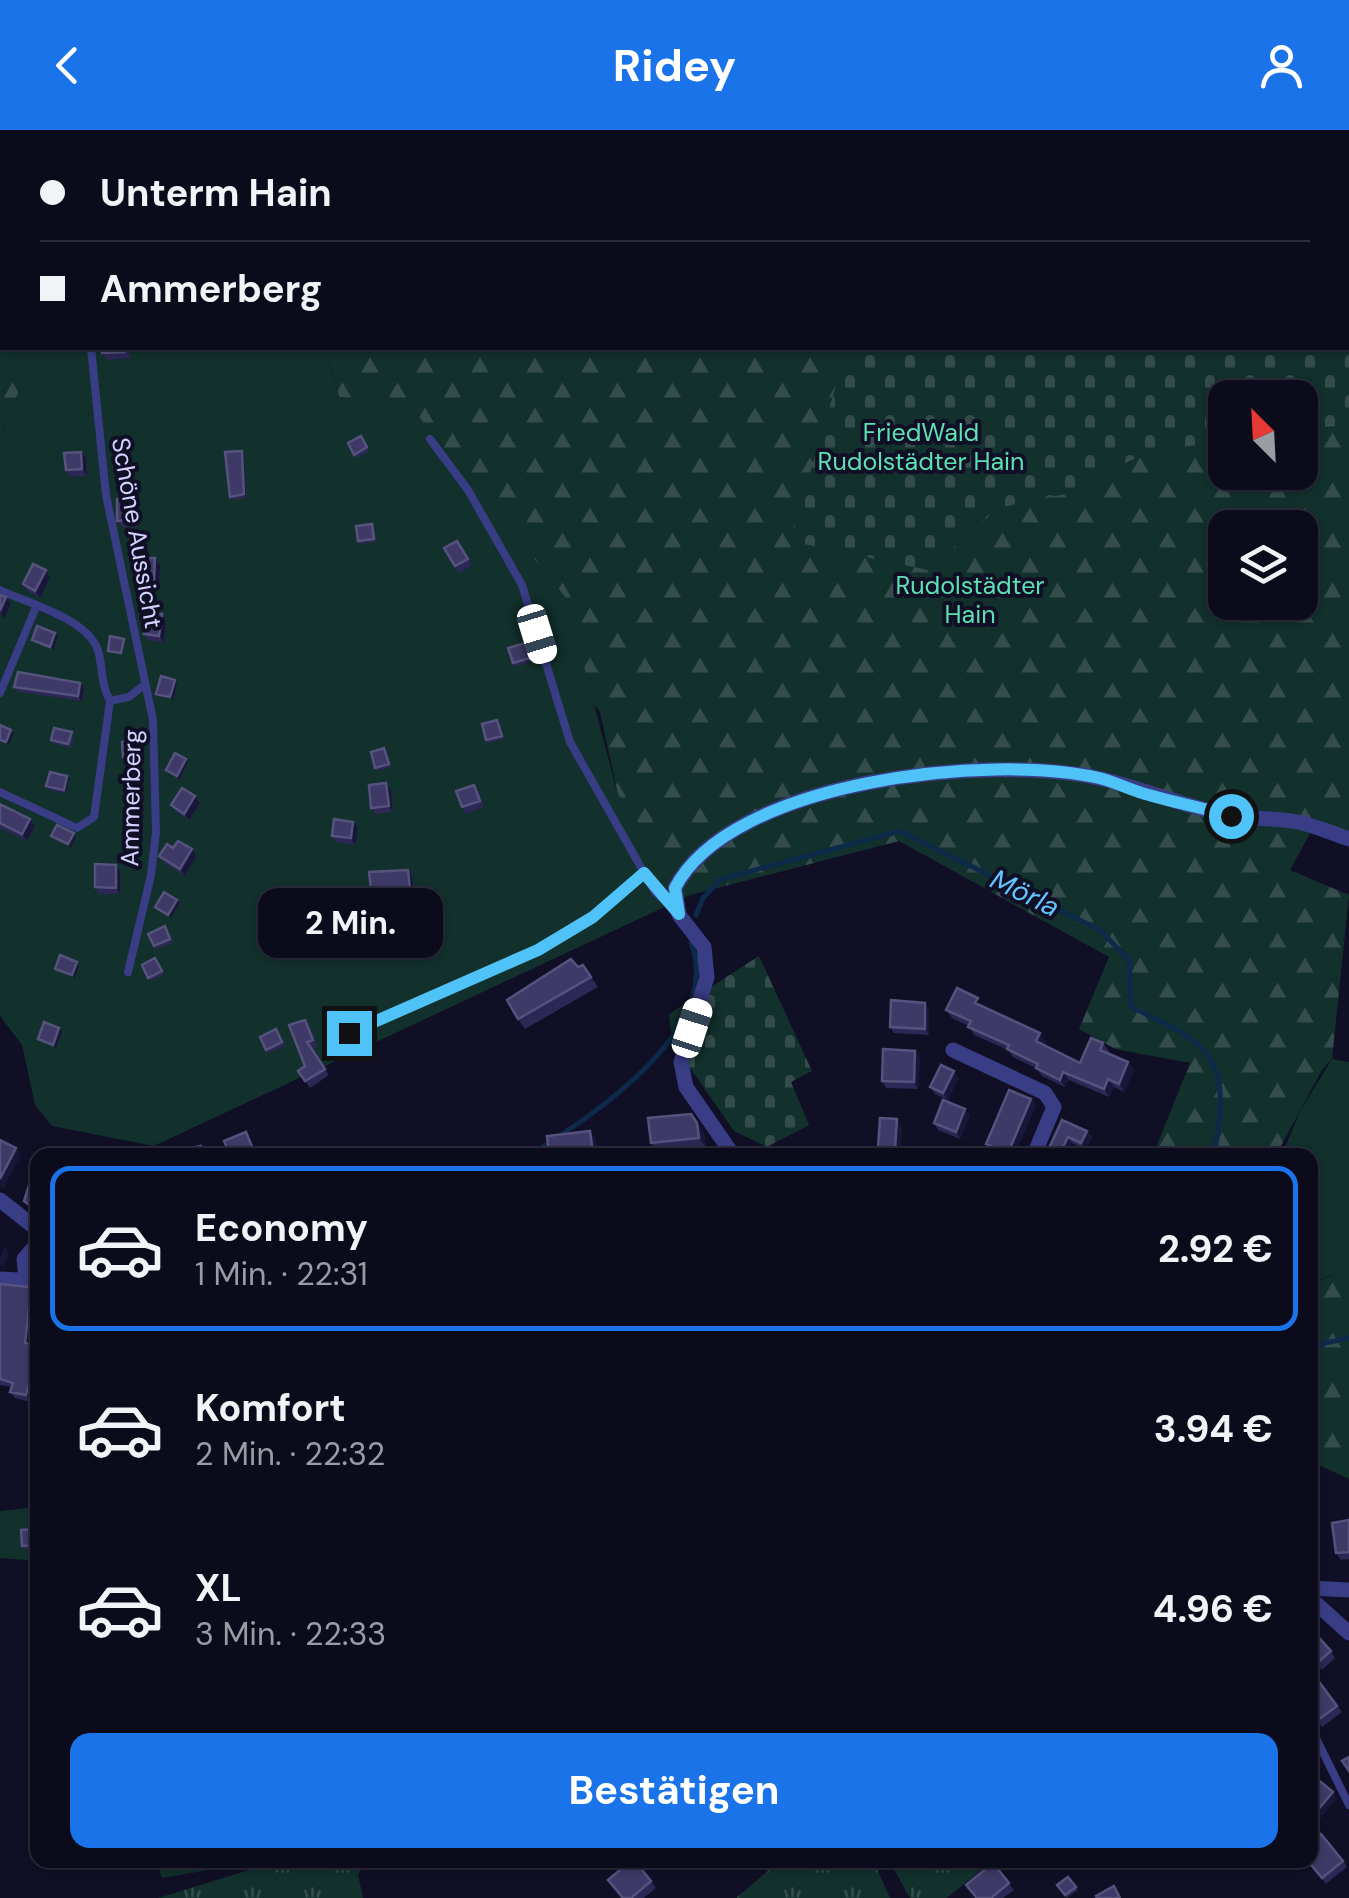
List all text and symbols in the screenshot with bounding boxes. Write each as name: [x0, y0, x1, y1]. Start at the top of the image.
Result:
text: Ridey: [613, 36, 736, 95]
icon: back: [40, 38, 95, 93]
icon: person: [1254, 38, 1309, 93]
text: Unterm Hain: [100, 168, 332, 218]
text: Ammerberg: [100, 264, 322, 314]
north arrow: [1208, 380, 1318, 490]
map controls: [1208, 380, 1318, 620]
park label: FriedWald Rudolstädter Hain: [818, 416, 1024, 478]
street label: Schöne Aussicht: [104, 435, 170, 631]
button: layers: [1208, 510, 1318, 620]
park label: Rudolstädter Hain: [895, 569, 1045, 631]
car: [514, 601, 560, 667]
street label: Ammerberg: [113, 729, 149, 867]
route start: [1209, 794, 1254, 839]
water label: Mörla: [984, 861, 1066, 925]
callout: 2 Min.: [256, 888, 442, 958]
text: 2 Min.: [305, 902, 396, 944]
car: [668, 995, 716, 1061]
route end: [327, 1011, 372, 1056]
text: Economy: [195, 1203, 368, 1253]
icon: car: [75, 1204, 165, 1294]
text: 2.92 €: [1158, 1224, 1273, 1274]
text: 1 Min. · 22:31: [195, 1253, 368, 1295]
text: Komfort: [195, 1383, 346, 1433]
icon: car: [75, 1384, 165, 1474]
text: 3.94 €: [1154, 1404, 1273, 1454]
text: 2 Min. · 22:32: [195, 1433, 385, 1475]
text: XL: [195, 1563, 242, 1613]
icon: car: [75, 1564, 165, 1654]
text: 4.96 €: [1153, 1584, 1273, 1634]
text: 3 Min. · 22:33: [195, 1613, 386, 1655]
button: Bestätigen: [70, 1733, 1278, 1848]

